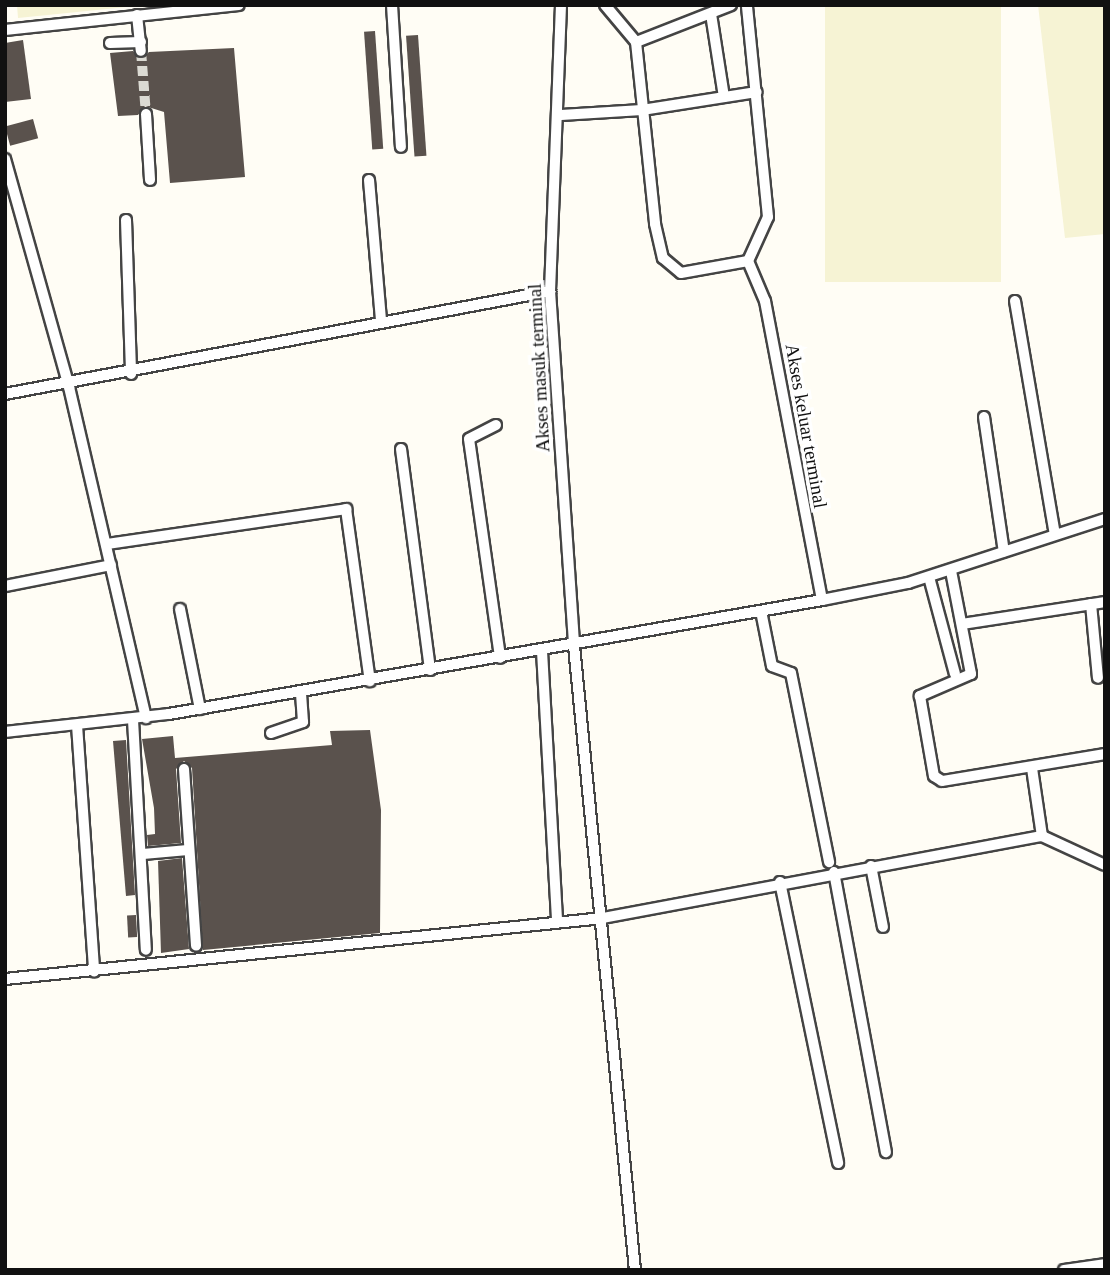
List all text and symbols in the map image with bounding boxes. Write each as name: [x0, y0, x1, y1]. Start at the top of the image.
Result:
street label: Akses masuk terminal: [523, 283, 555, 453]
street label: Akses keluar terminal: [780, 342, 832, 510]

